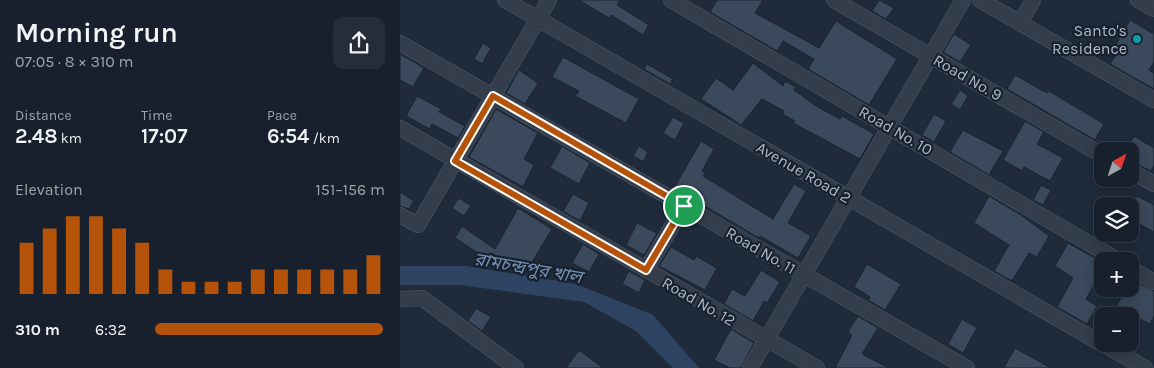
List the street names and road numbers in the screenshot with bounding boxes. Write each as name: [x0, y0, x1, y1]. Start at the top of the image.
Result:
street label: Road No. 9: [930, 50, 1006, 105]
street label: Road No. 10: [856, 102, 936, 159]
street label: Avenue Road 2: [753, 138, 855, 207]
street label: Road No. 11: [722, 223, 799, 278]
street label: Road No. 12: [659, 273, 739, 330]

